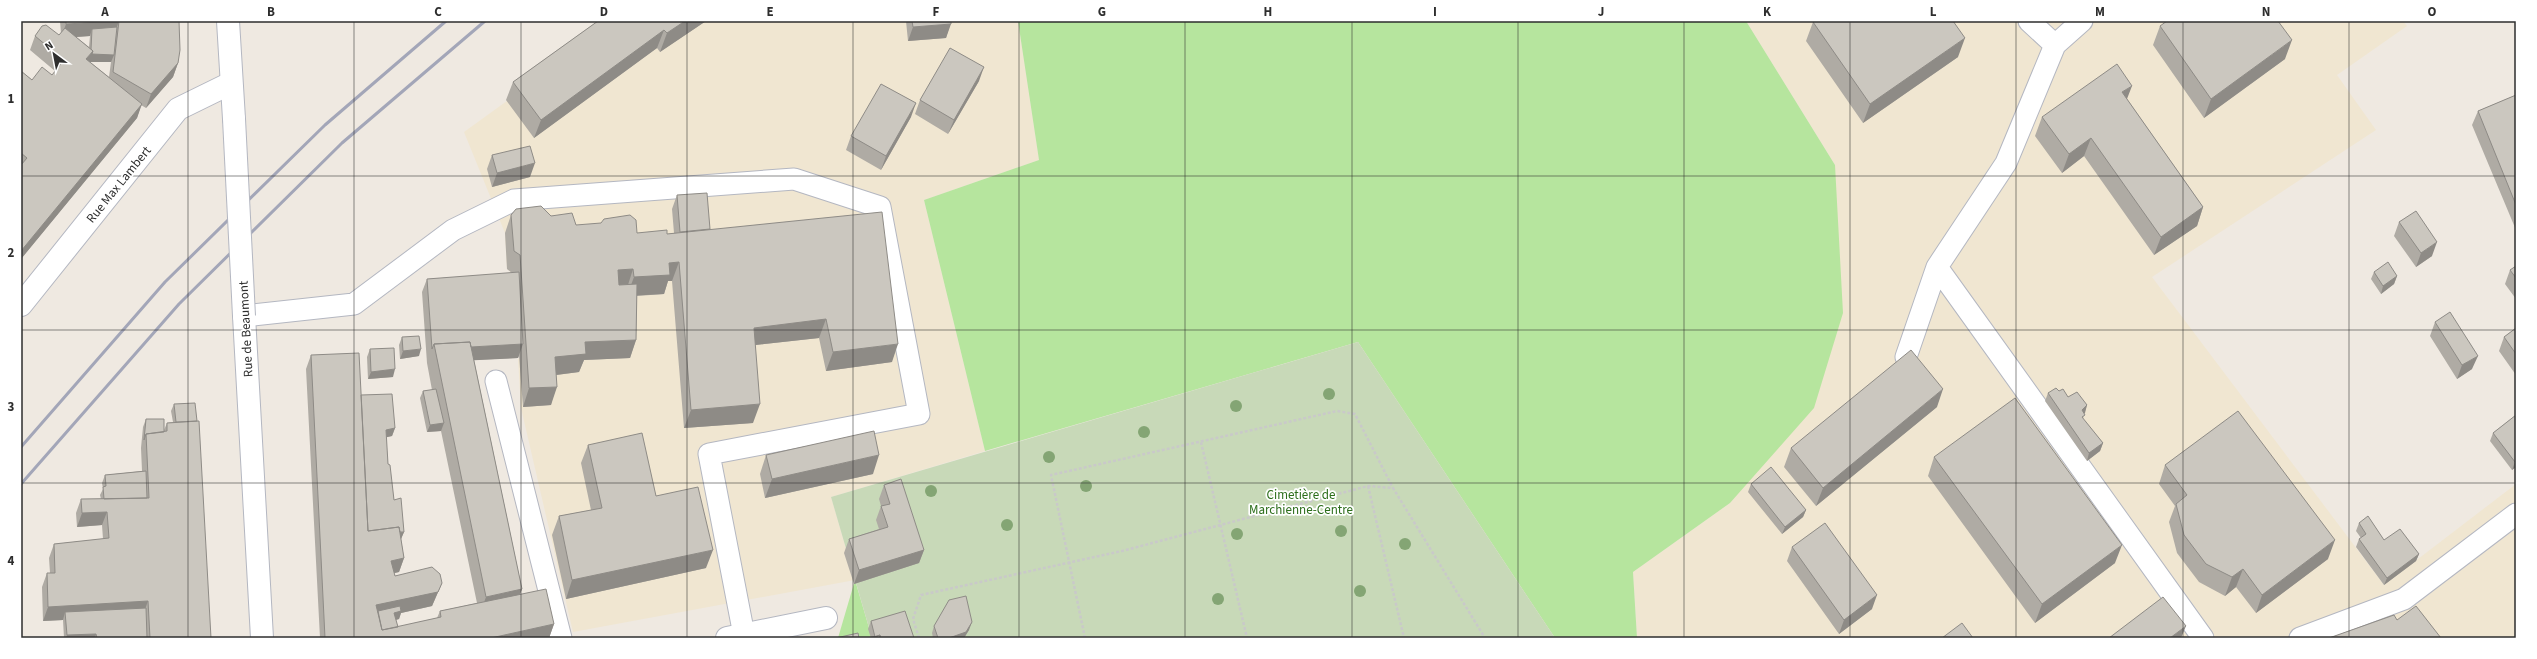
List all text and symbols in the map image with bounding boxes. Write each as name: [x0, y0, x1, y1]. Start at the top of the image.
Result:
text: A: [100, 3, 109, 21]
text: B: [267, 3, 275, 21]
text: C: [434, 3, 442, 21]
text: D: [600, 3, 608, 21]
text: E: [766, 3, 774, 21]
text: F: [933, 3, 940, 21]
text: G: [1098, 3, 1106, 21]
text: H: [1264, 3, 1272, 21]
text: I: [1433, 3, 1437, 21]
text: J: [1598, 3, 1604, 21]
text: K: [1763, 3, 1772, 21]
text: L: [1930, 3, 1937, 21]
text: M: [2095, 3, 2105, 21]
text: N: [2262, 3, 2270, 21]
text: O: [2428, 3, 2437, 21]
north arrow: [34, 34, 74, 74]
text: N: [42, 38, 56, 54]
text: 1: [8, 90, 15, 108]
street label: Rue Max Lambert: [82, 142, 156, 227]
text: 2: [8, 244, 15, 262]
street label: Rue de Beaumont: [234, 280, 258, 378]
text: 3: [8, 398, 15, 416]
park label: Cimetière de Marchienne-Centre: [1249, 486, 1353, 519]
text: 4: [8, 552, 15, 570]

